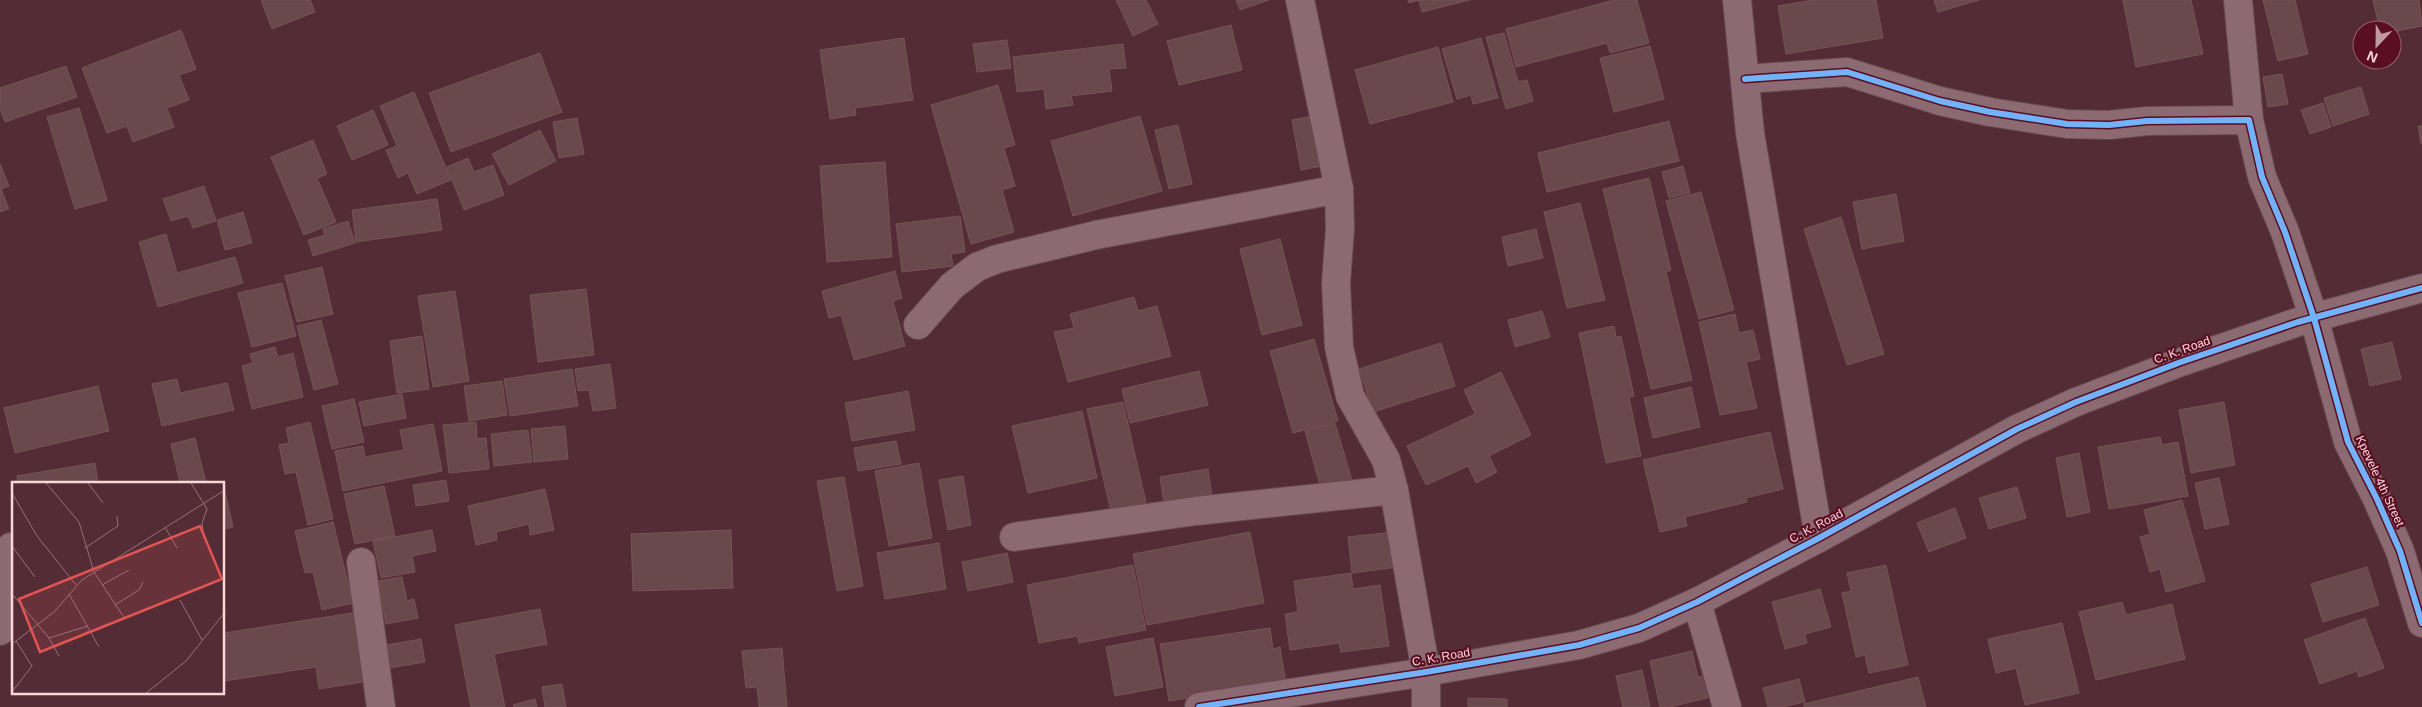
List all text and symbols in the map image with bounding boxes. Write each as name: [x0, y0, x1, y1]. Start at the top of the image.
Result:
north arrow: [2352, 20, 2402, 70]
text: N: [2364, 48, 2380, 66]
street label: C. K. Road: [2152, 333, 2212, 367]
street label: Kpevele 4th Street: [2353, 433, 2407, 529]
inset map: [12, 482, 225, 694]
street label: C. K. Road: [1787, 506, 1845, 546]
street label: C. K. Road: [1411, 645, 1471, 669]

